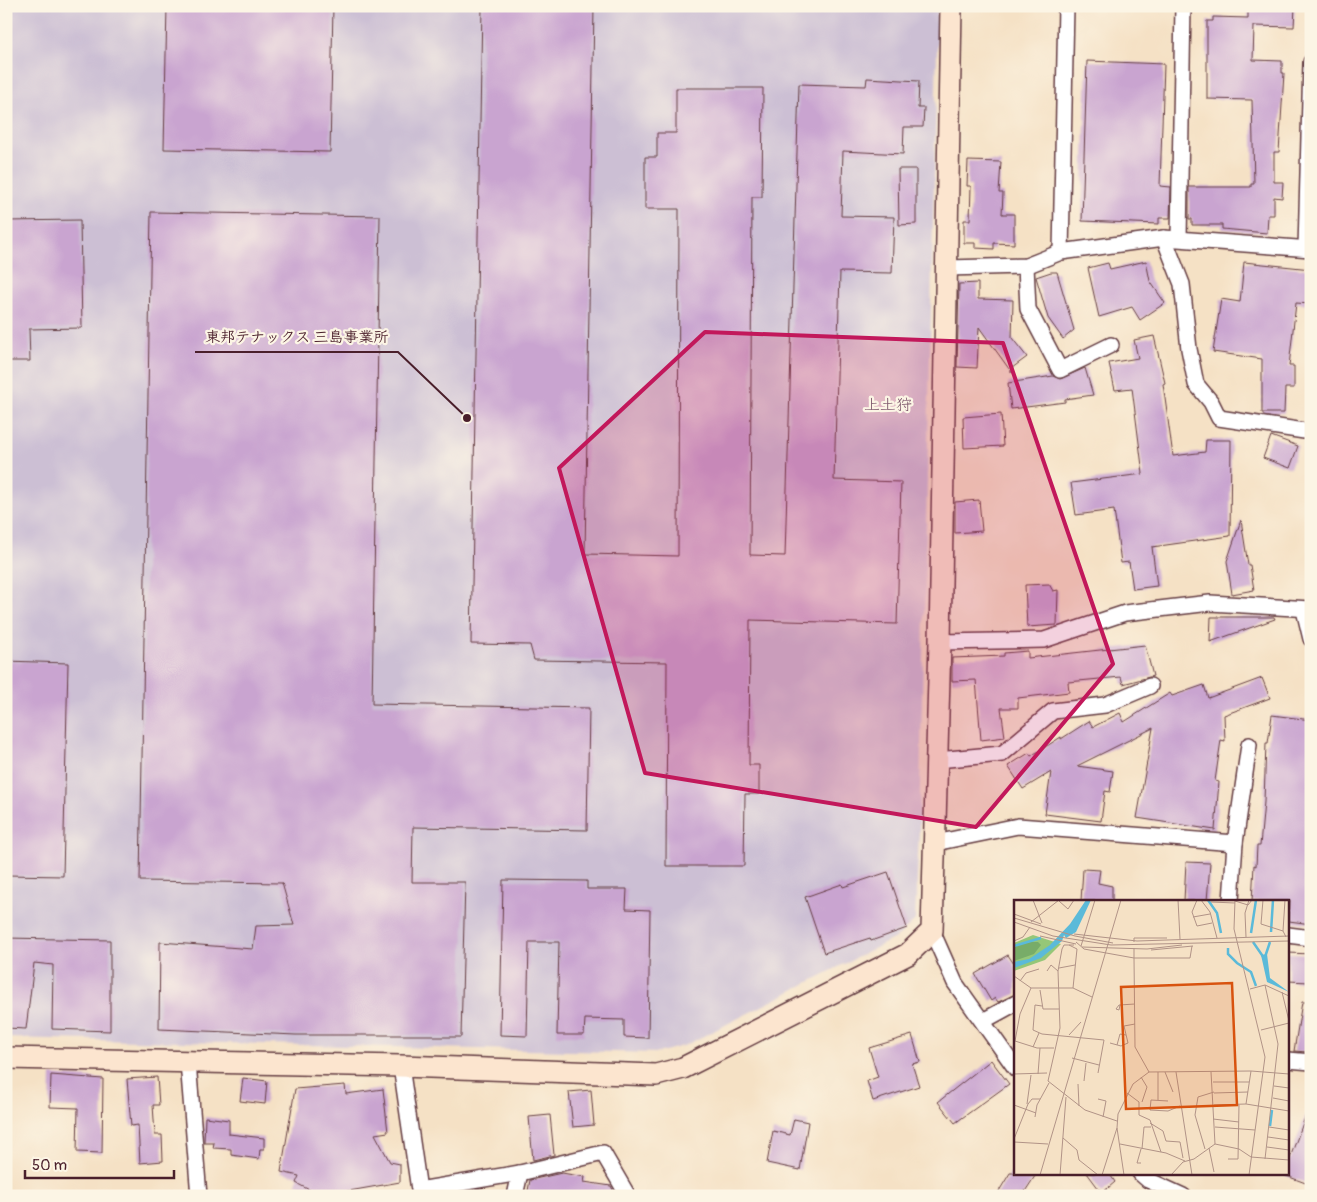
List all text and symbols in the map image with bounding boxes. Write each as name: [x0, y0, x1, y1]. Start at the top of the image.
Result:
callout: 東邦テナックス 三島事業所: [195, 322, 398, 352]
text: 東邦テナックス 三島事業所: [205, 328, 389, 347]
district label: 上土狩: [864, 395, 912, 415]
inset map: [1014, 900, 1290, 1174]
scale bar: [25, 1147, 174, 1179]
text: 50 m: [32, 1156, 67, 1175]

